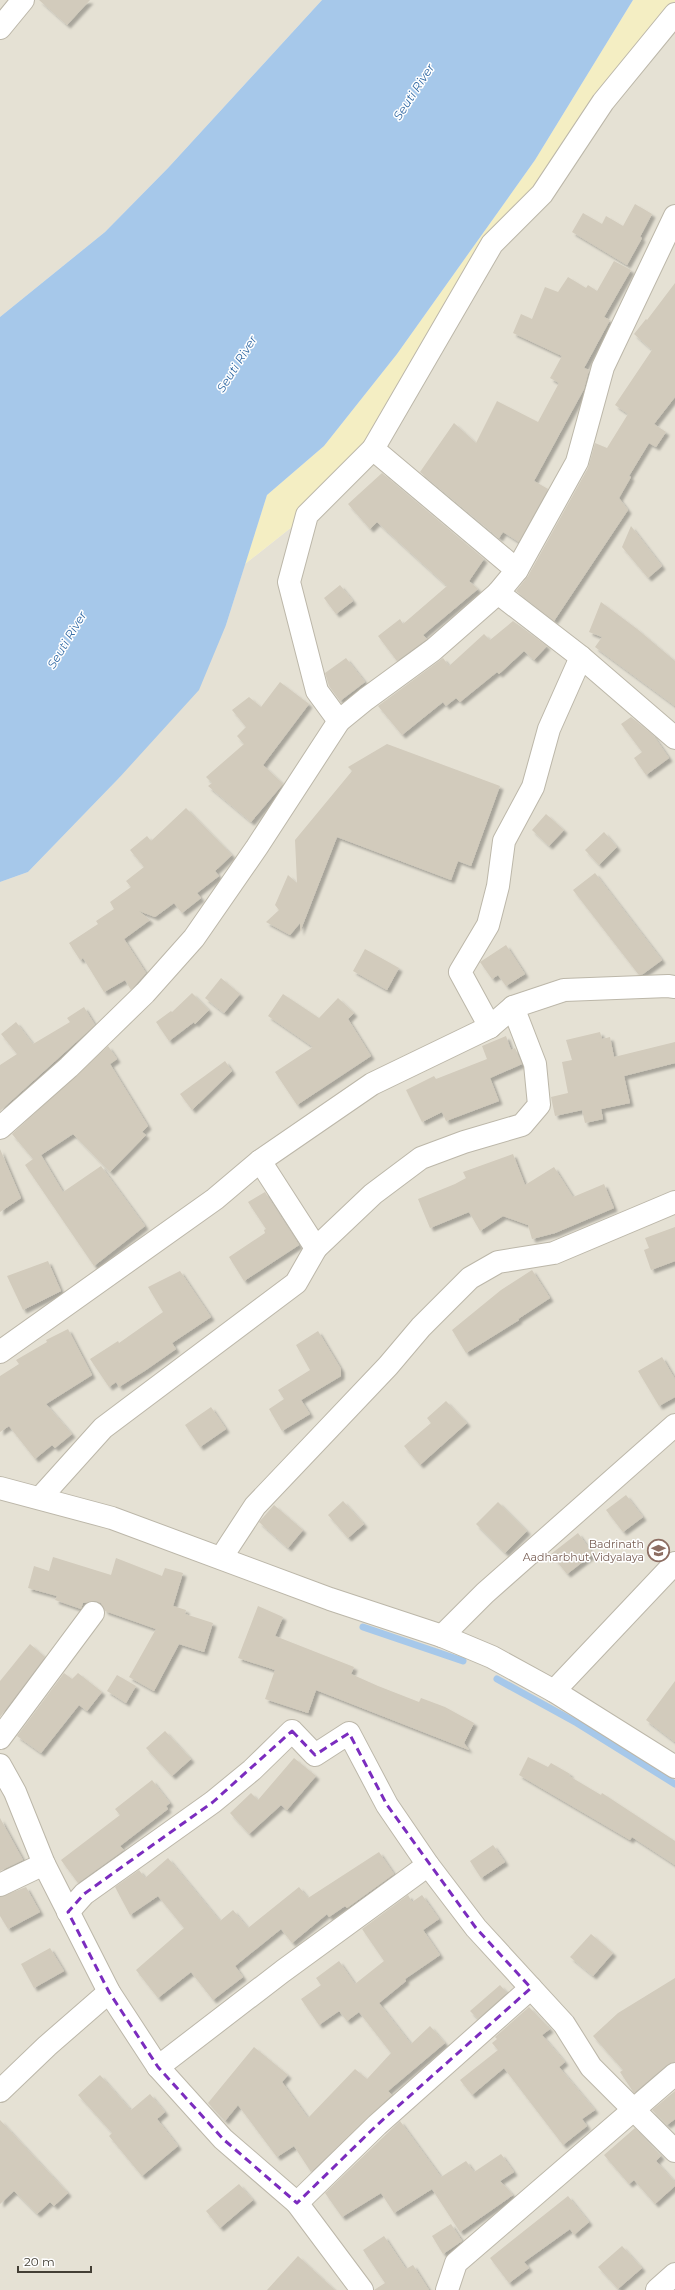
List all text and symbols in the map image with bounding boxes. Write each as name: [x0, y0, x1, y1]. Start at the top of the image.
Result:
water label: Seuti River: [390, 61, 437, 123]
water label: Seuti River: [213, 332, 260, 395]
water label: Seuti River: [44, 608, 90, 671]
place label: Badrinath Aadharbhut Vidyalaya: [523, 1537, 644, 1564]
school or university icon: Badrinath Aadharbhut Vidyalaya: [646, 1537, 672, 1563]
scale bar: [18, 2248, 91, 2274]
text: 20 m: [24, 2254, 55, 2269]

